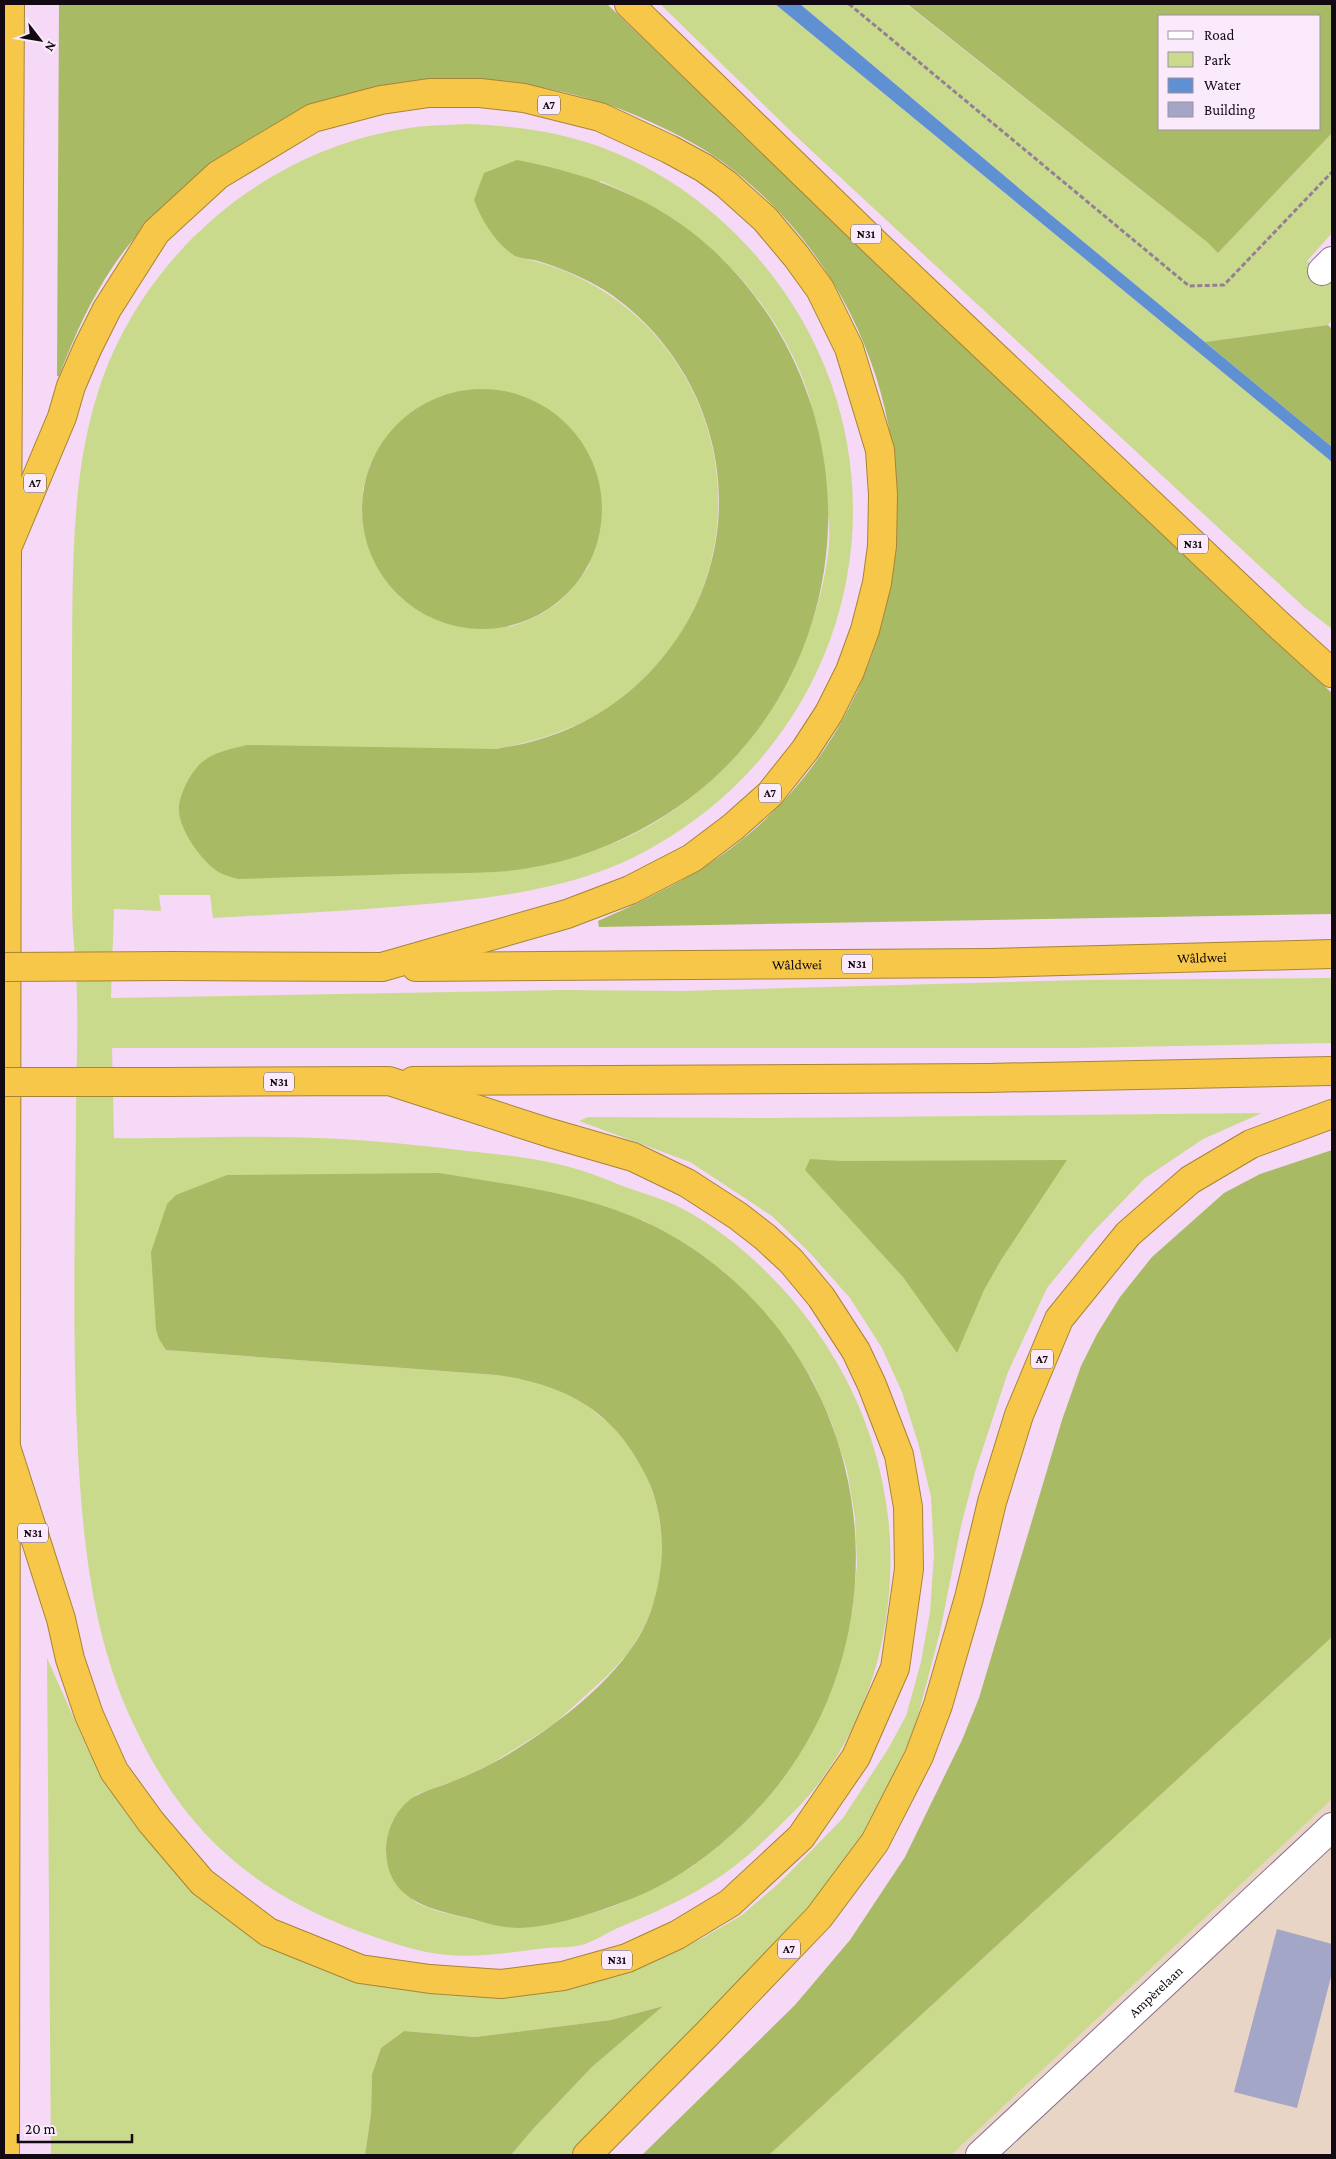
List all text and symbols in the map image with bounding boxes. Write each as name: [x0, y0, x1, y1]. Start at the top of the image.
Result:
north arrow: [15, 15, 65, 65]
legend: [1158, 15, 1321, 130]
text: Road: [1204, 27, 1235, 43]
text: N: [42, 38, 60, 55]
text: Park: [1204, 52, 1231, 68]
text: Water: [1204, 77, 1241, 93]
road number: A7: [538, 96, 560, 114]
text: Building: [1204, 102, 1255, 119]
road number: N31: [851, 224, 881, 243]
road number: A7: [24, 473, 46, 492]
road number: N31: [1178, 534, 1208, 554]
road number: A7: [759, 784, 781, 802]
street label: Wâldwei: [1177, 949, 1227, 966]
road number: N31: [842, 954, 872, 974]
street label: Wâldwei: [772, 956, 822, 973]
road number: N31: [264, 1072, 294, 1092]
road number: A7: [1031, 1350, 1053, 1368]
road number: N31: [18, 1524, 48, 1542]
road number: A7: [778, 1940, 800, 1958]
road number: N31: [602, 1950, 632, 1970]
street label: Ampèrelaan: [1125, 1962, 1186, 2020]
scale bar: [18, 2112, 131, 2144]
text: 20 m: [25, 2121, 56, 2137]

